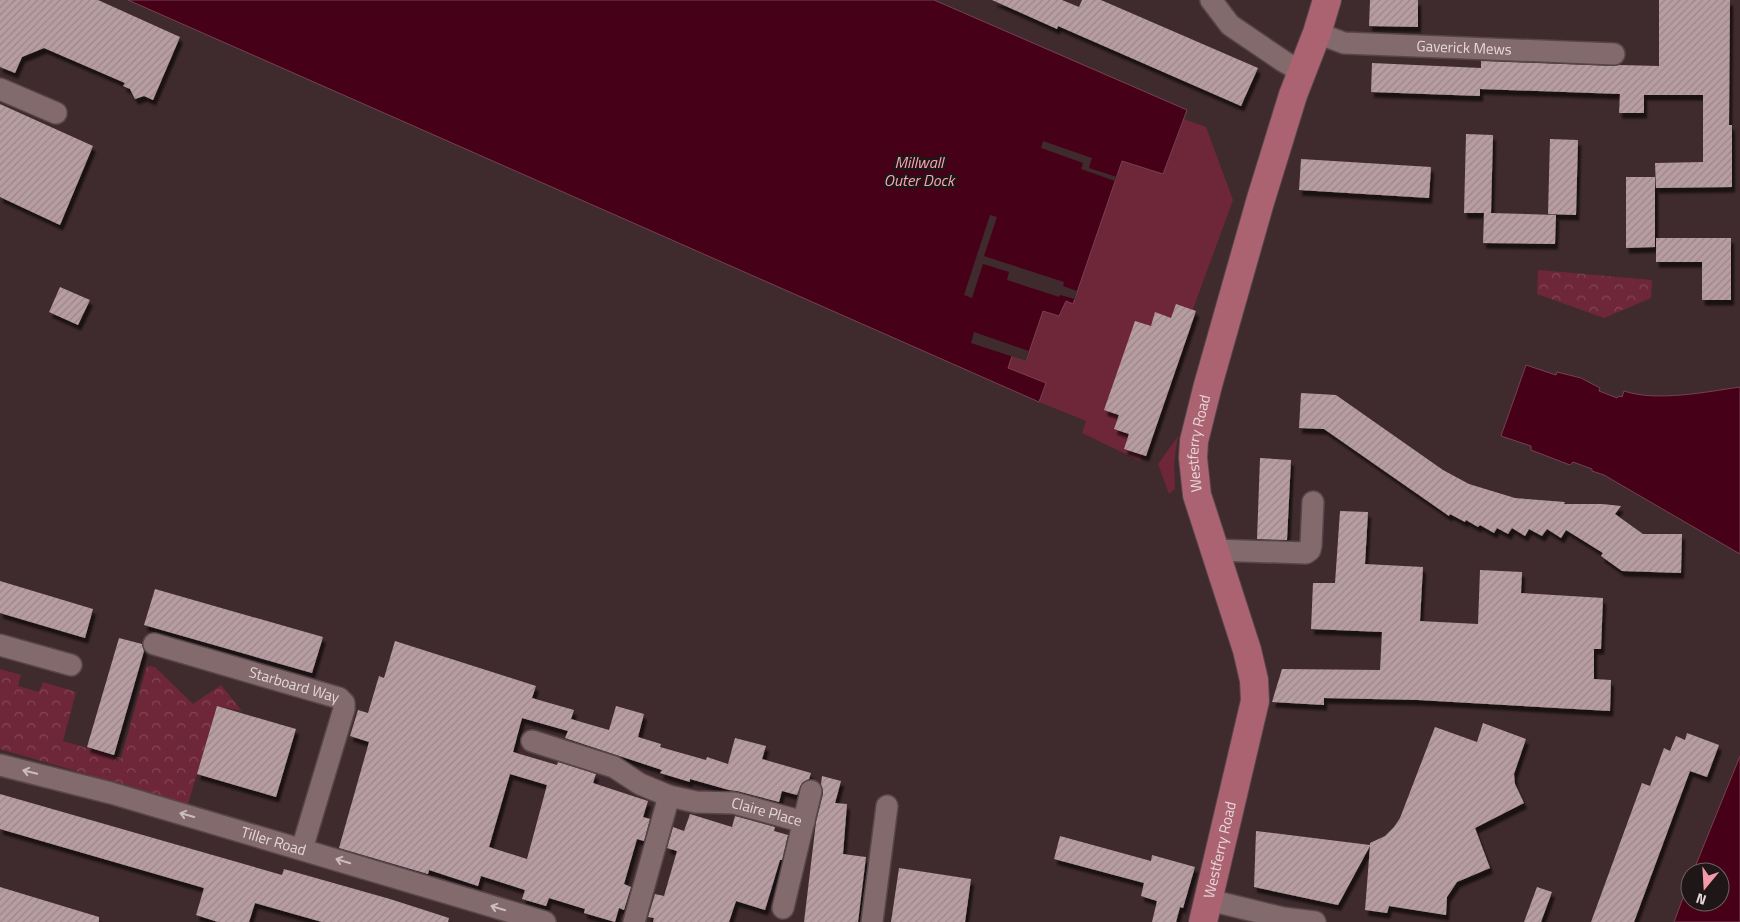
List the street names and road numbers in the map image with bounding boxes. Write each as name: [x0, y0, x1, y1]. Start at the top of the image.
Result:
street label: Gaverick Mews: [1416, 34, 1512, 61]
street label: Westferry Road: [1181, 392, 1216, 493]
street label: Starboard Way: [246, 660, 342, 709]
street label: Claire Place: [729, 791, 805, 832]
street label: Westferry Road: [1197, 799, 1242, 901]
street label: Tiller Road: [238, 820, 309, 861]

